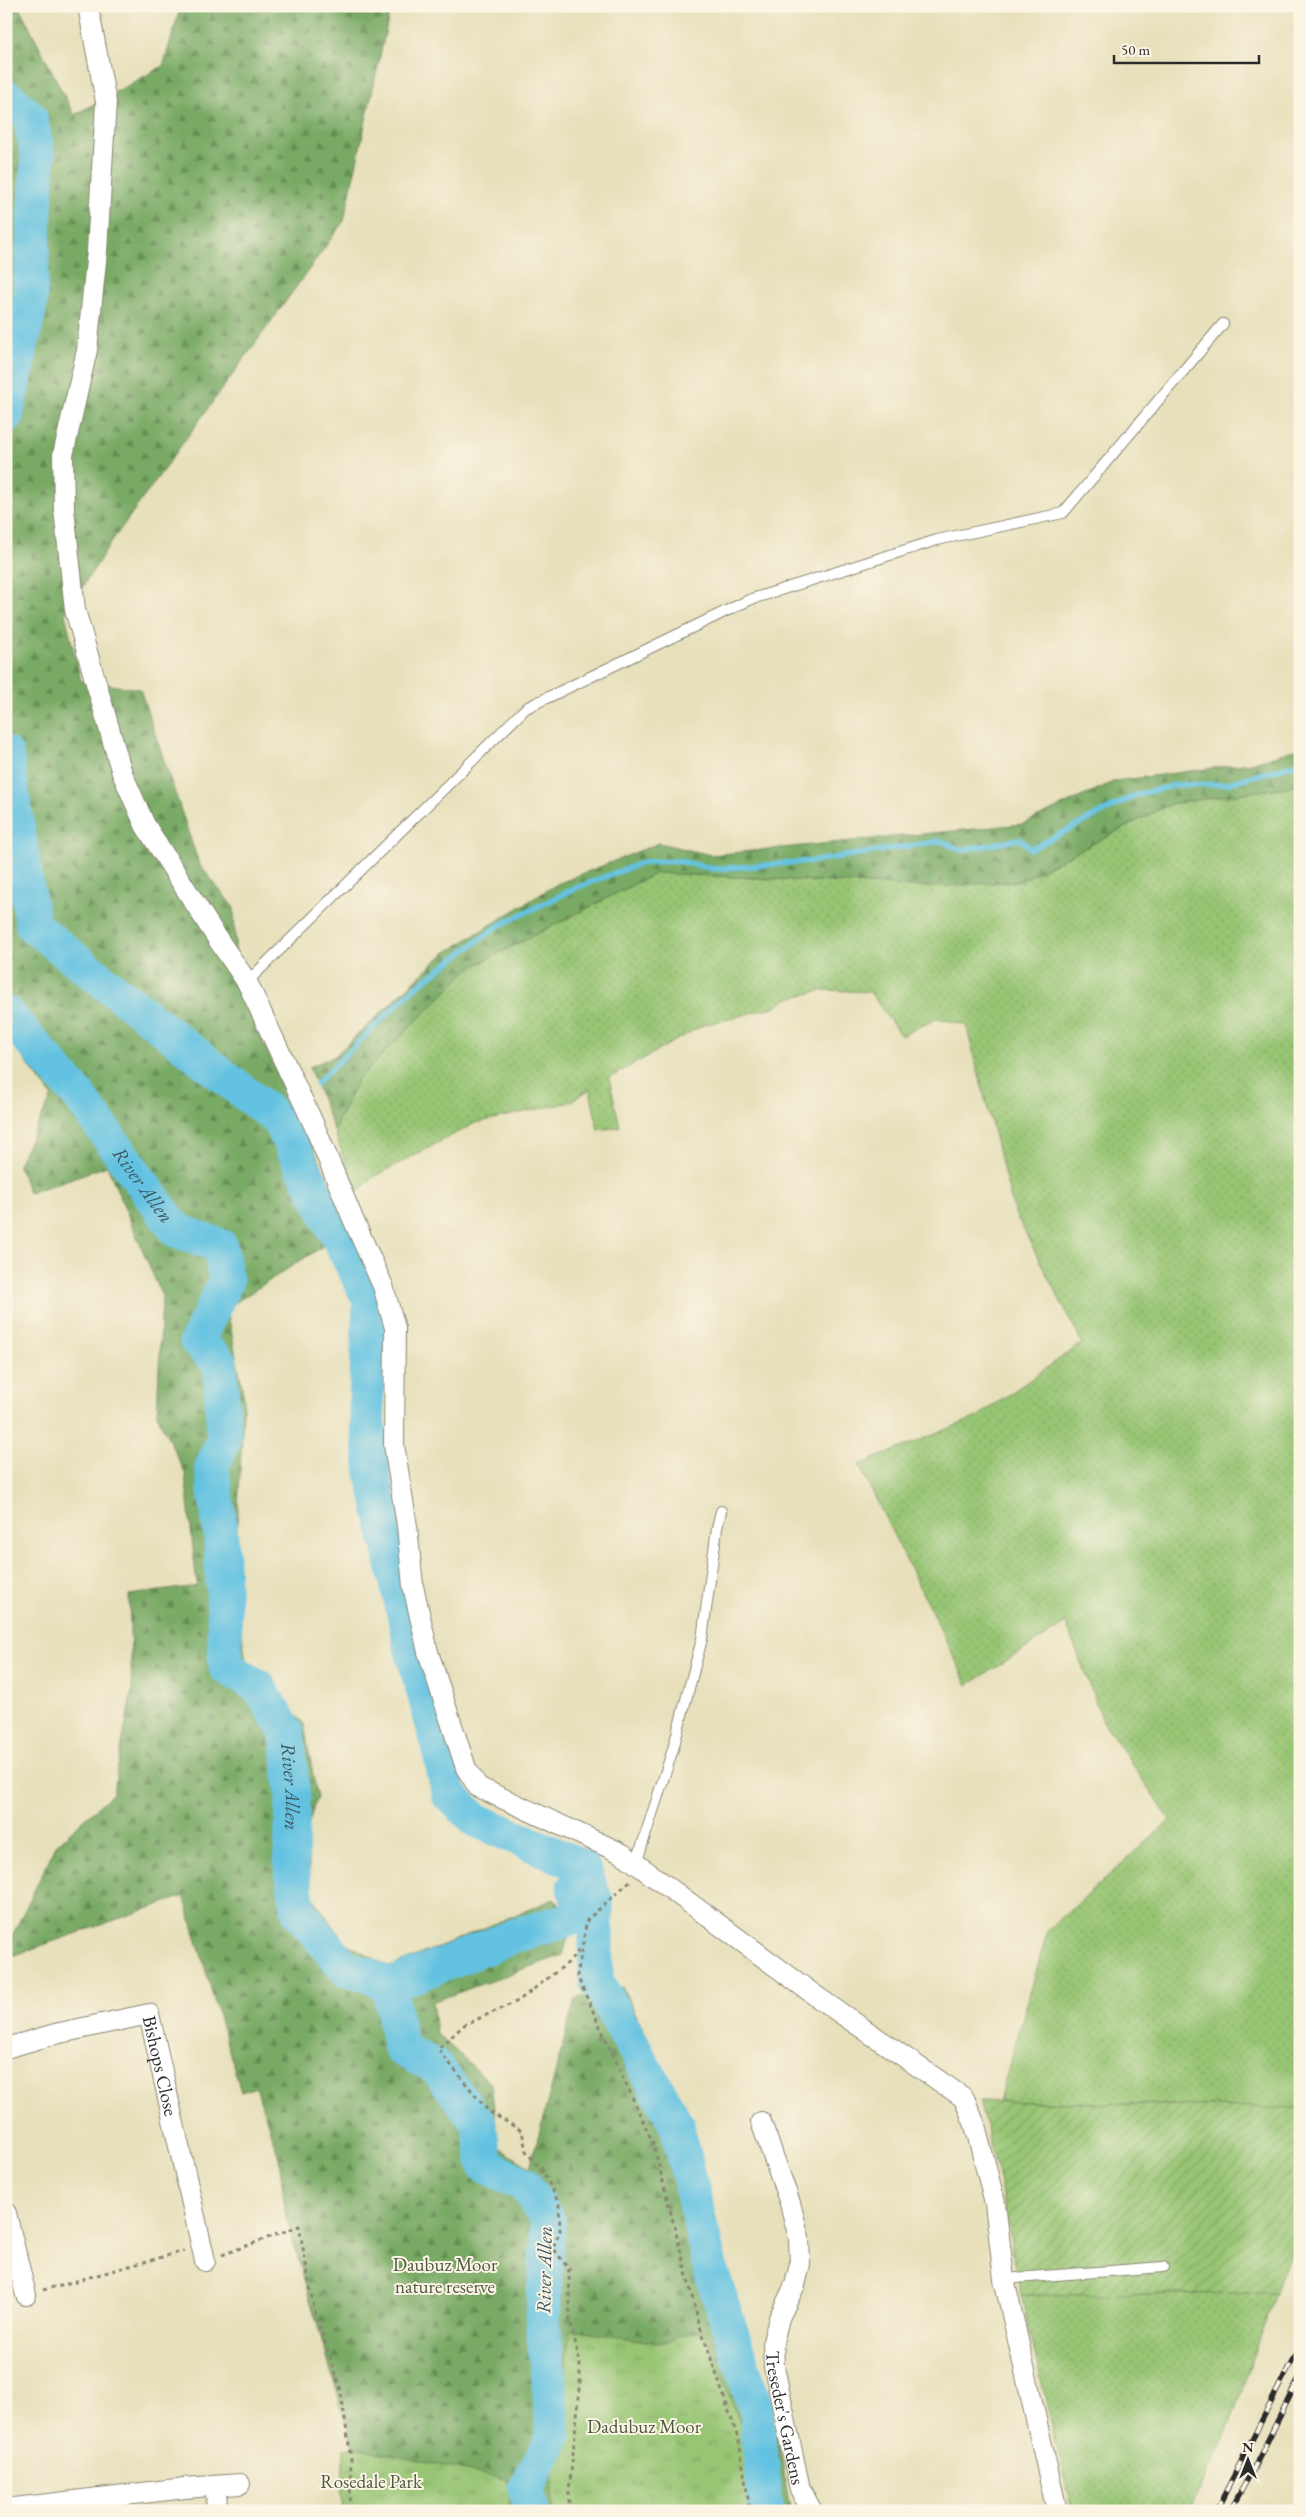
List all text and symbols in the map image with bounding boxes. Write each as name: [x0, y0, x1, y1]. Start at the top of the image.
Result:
scale bar: [1114, 32, 1258, 64]
text: 50 m: [1121, 40, 1150, 59]
water label: River Allen: [107, 1141, 180, 1228]
water label: River Allen: [275, 1741, 306, 1831]
street label: Bishops Close: [137, 2013, 184, 2118]
water label: River Allen: [530, 2226, 558, 2314]
park label: Daubuz Moor nature reserve: [393, 2252, 498, 2299]
street label: Treseder's Gardens: [761, 2350, 811, 2487]
park label: Dadubuz Moor: [587, 2414, 702, 2439]
north arrow: [1224, 2434, 1274, 2484]
text: N: [1242, 2438, 1254, 2456]
park label: Rosedale Park: [320, 2469, 423, 2494]

